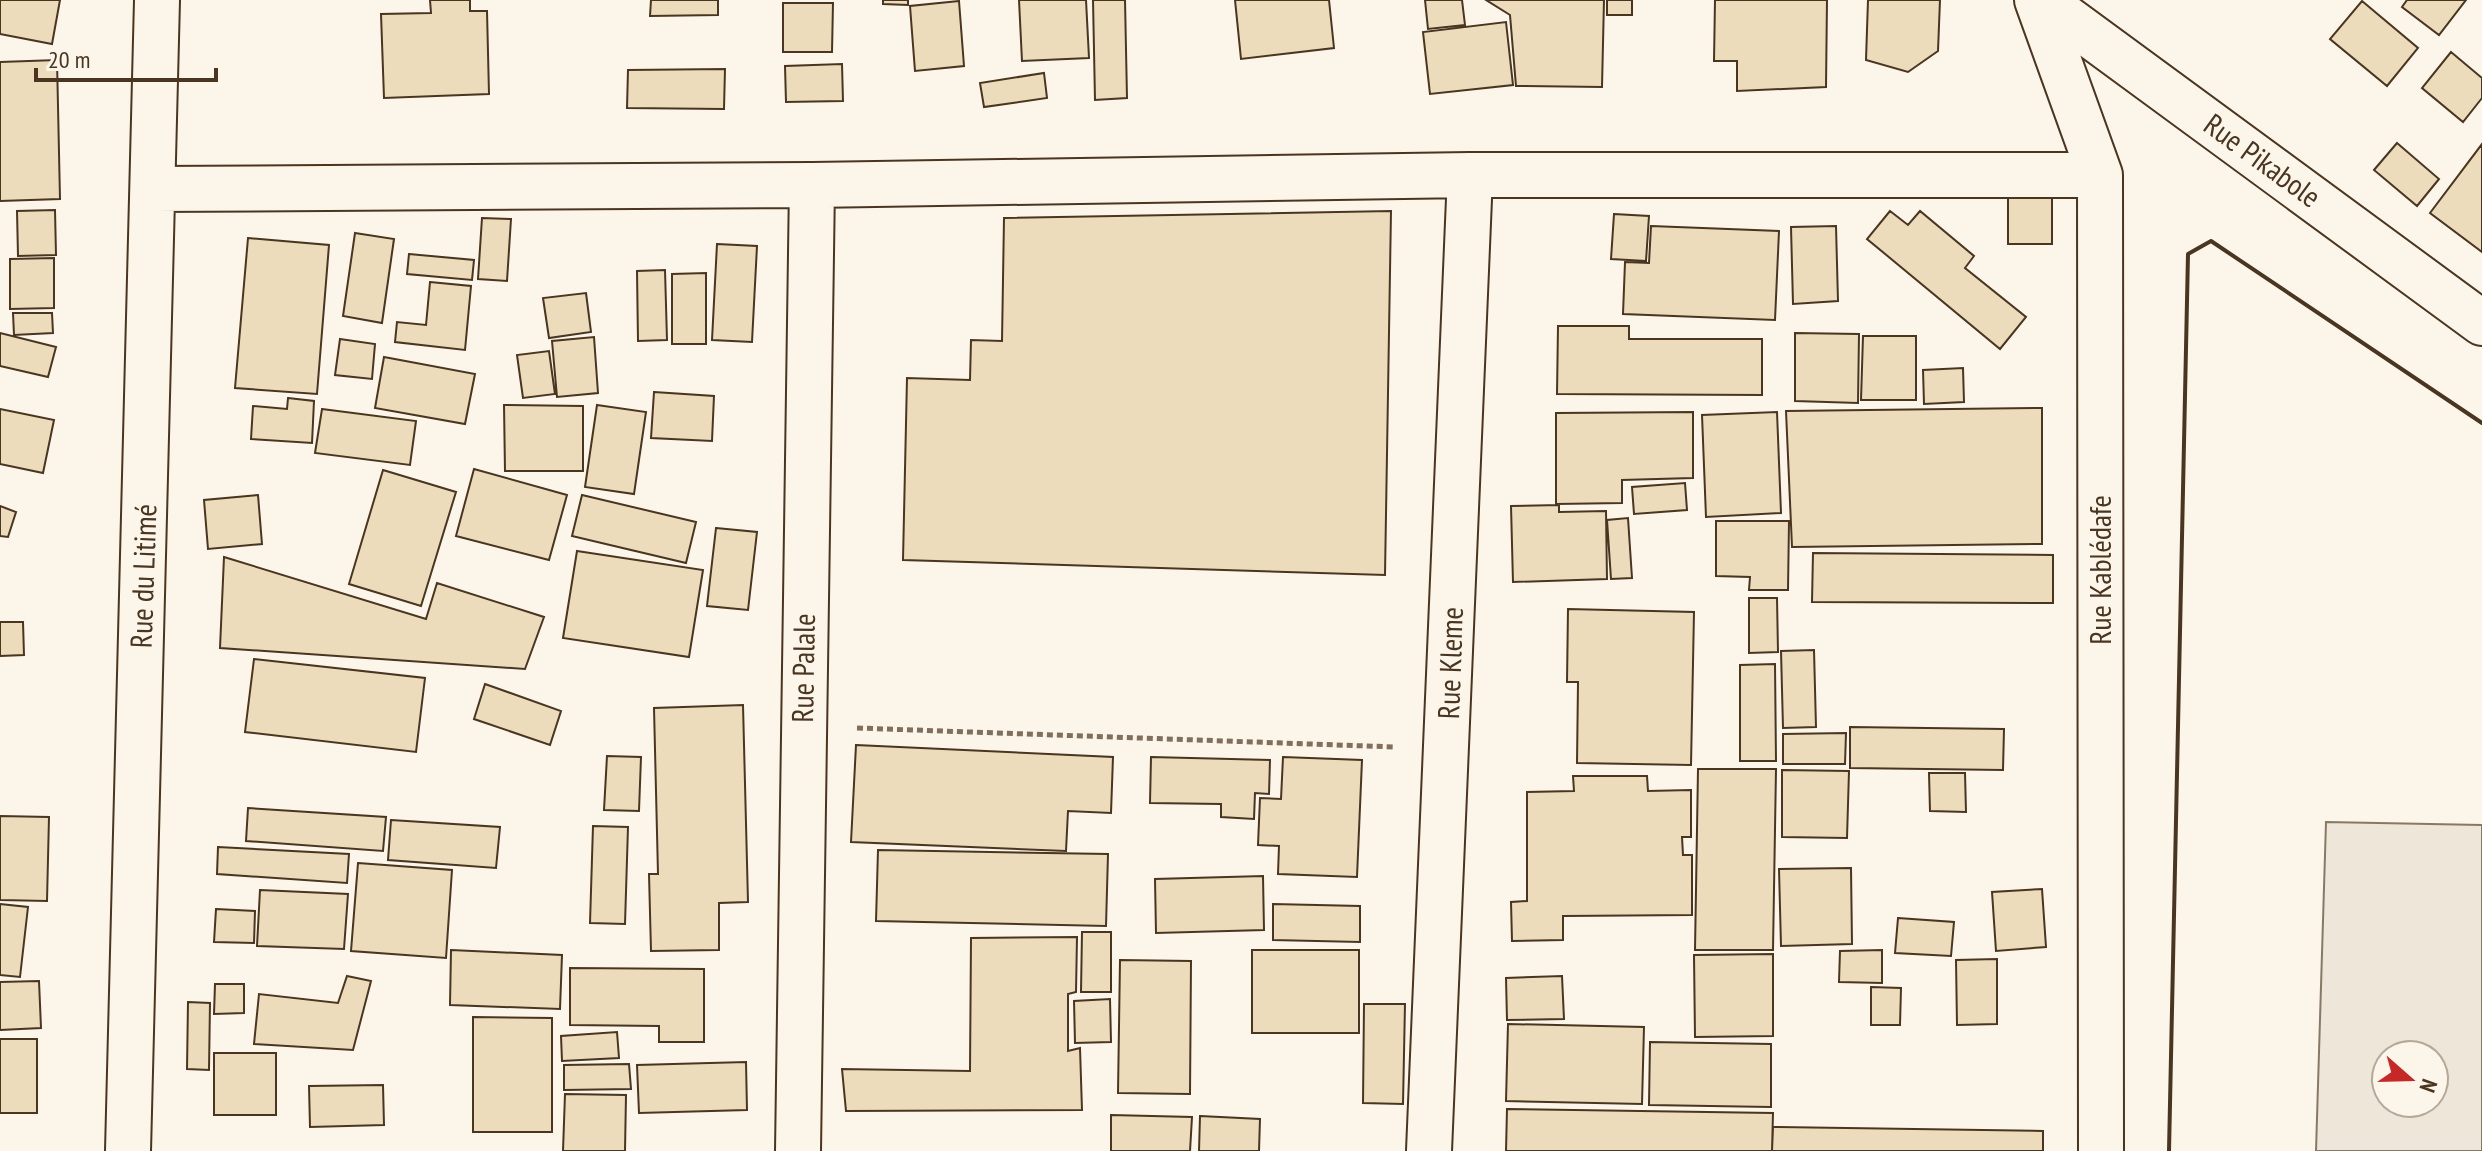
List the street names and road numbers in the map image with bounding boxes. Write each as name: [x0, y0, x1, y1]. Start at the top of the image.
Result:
street label: Rue Pikabole: [2197, 104, 2329, 215]
street label: Rue Kablédafe: [2080, 495, 2119, 645]
street label: Rue du Litimé: [120, 503, 165, 649]
street label: Rue Kleme: [1428, 606, 1471, 720]
street label: Rue Palale: [782, 613, 823, 723]

